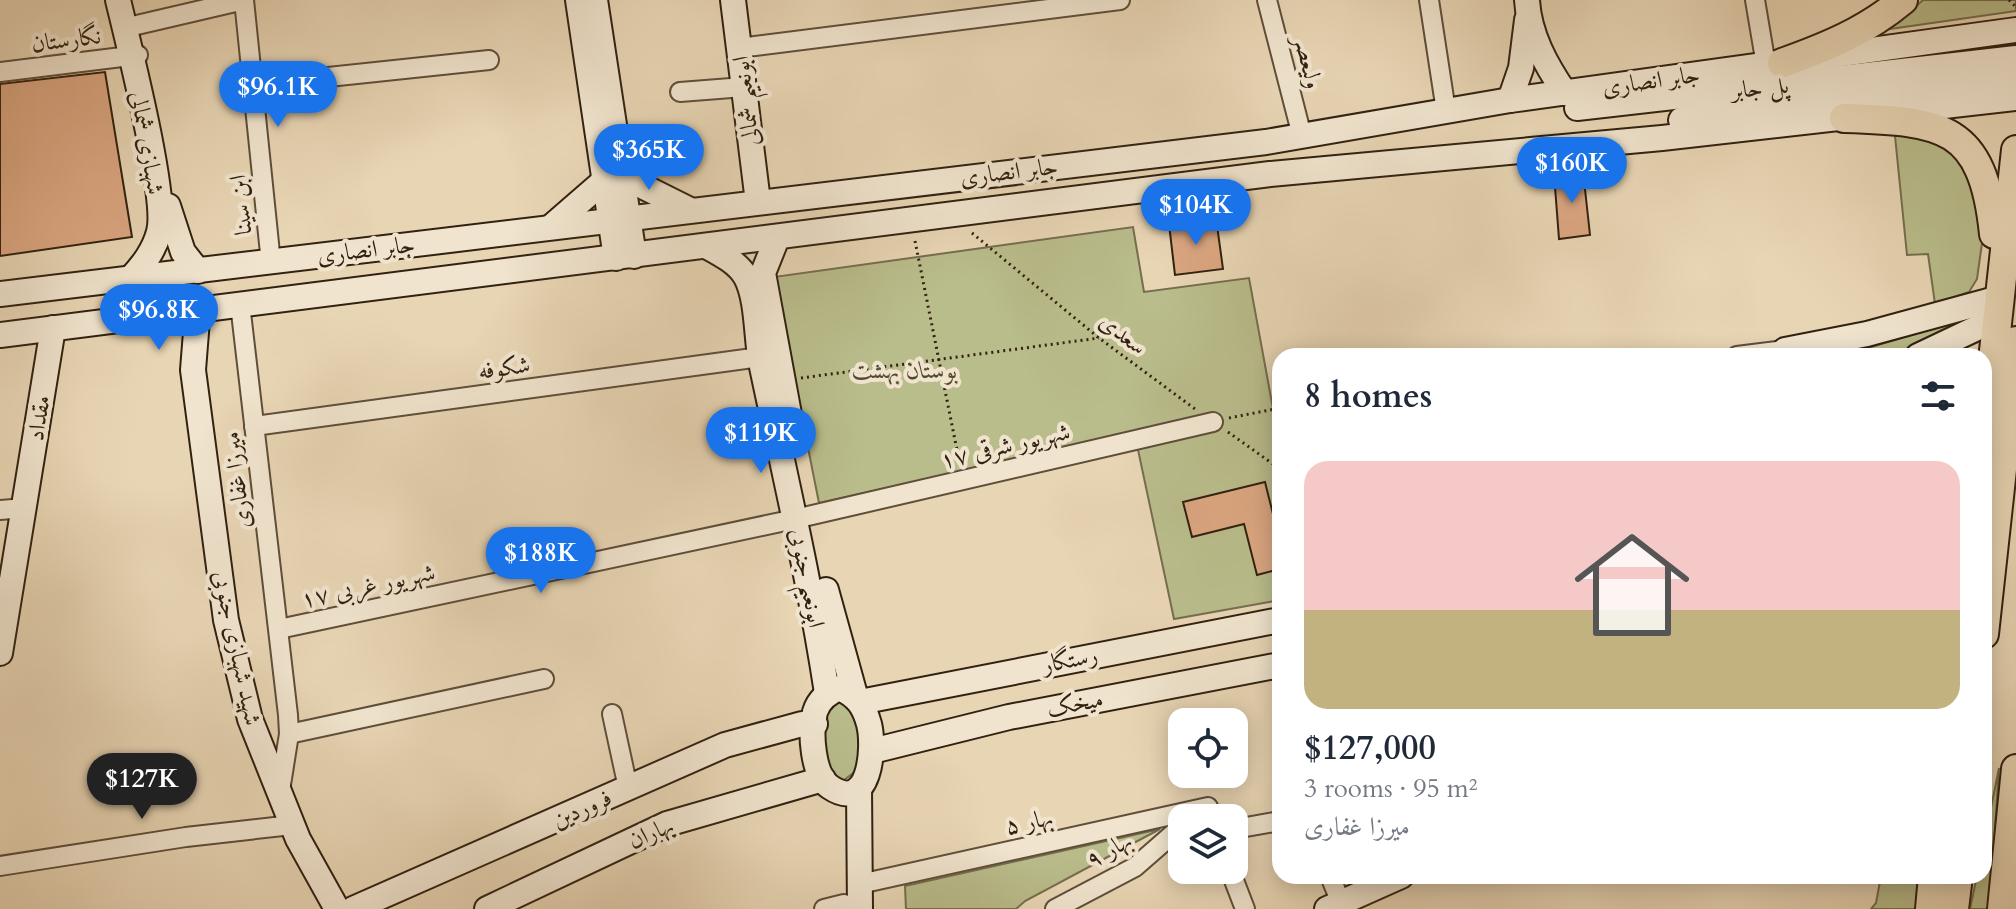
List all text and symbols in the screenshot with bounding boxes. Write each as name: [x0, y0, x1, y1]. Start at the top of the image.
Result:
street label: نگارستان: [29, 19, 103, 61]
street label: ولیعصر: [1285, 29, 1331, 92]
street label: ابونعیم شمالی: [724, 53, 775, 148]
street label: جابر انصاری: [1600, 58, 1702, 104]
pin: $96.1K: [213, 61, 343, 129]
street label: پل جابر: [1726, 68, 1792, 108]
text: $96.1K: [237, 69, 319, 104]
street label: شهبازی شمالی: [122, 89, 172, 197]
pin: $365K: [593, 124, 705, 192]
text: $365K: [612, 132, 686, 167]
pin: $160K: [1516, 137, 1628, 205]
text: $160K: [1535, 145, 1609, 180]
street label: جابر انصاری: [958, 150, 1060, 194]
street label: ابن سینا: [221, 173, 261, 237]
pin: $104K: [1140, 179, 1252, 247]
text: $104K: [1159, 187, 1233, 222]
street label: جابر انصاری: [315, 228, 417, 272]
pin: $96.8K: [94, 284, 224, 352]
text: $96.8K: [118, 292, 200, 327]
street label: سعدی: [1092, 305, 1154, 363]
street label: شکوفه: [476, 348, 532, 388]
park label: بوستان بهشت: [852, 354, 958, 387]
text: 8 homes: [1304, 373, 1432, 419]
icon: filters: [1916, 374, 1960, 418]
street label: مقداد: [19, 393, 59, 443]
pin: $119K: [705, 407, 817, 475]
text: $119K: [724, 415, 798, 450]
street label: ۱۷ شهریور شرقی: [937, 415, 1073, 477]
street label: میرزا غفاری: [215, 430, 259, 530]
icon: home: [1560, 513, 1704, 657]
street label: ابونعیم جنوبی: [774, 525, 833, 632]
pin: $188K: [485, 527, 597, 595]
text: $188K: [504, 535, 578, 570]
street label: ۱۷ شهریور غربی: [298, 556, 438, 616]
street label: شهید شهبازی جنوبی: [205, 568, 269, 728]
street label: رستگار: [1037, 638, 1101, 682]
street label: میخک: [1044, 682, 1106, 726]
map controls: [1168, 708, 1248, 884]
button: locate: [1168, 708, 1248, 788]
text: $127,000: [1304, 725, 1436, 771]
pin: $127K: [86, 753, 198, 821]
text: $127K: [105, 761, 179, 796]
text: 3 rooms · 95 m²: [1304, 771, 1477, 806]
street label: فروردین: [547, 781, 617, 837]
street label: بهار ۵: [1002, 801, 1056, 843]
button: layers: [1168, 804, 1248, 884]
street label: بهاران: [623, 809, 679, 857]
text: میرزا غفاری: [1304, 809, 1410, 844]
street label: بهار ۹: [1080, 824, 1138, 876]

